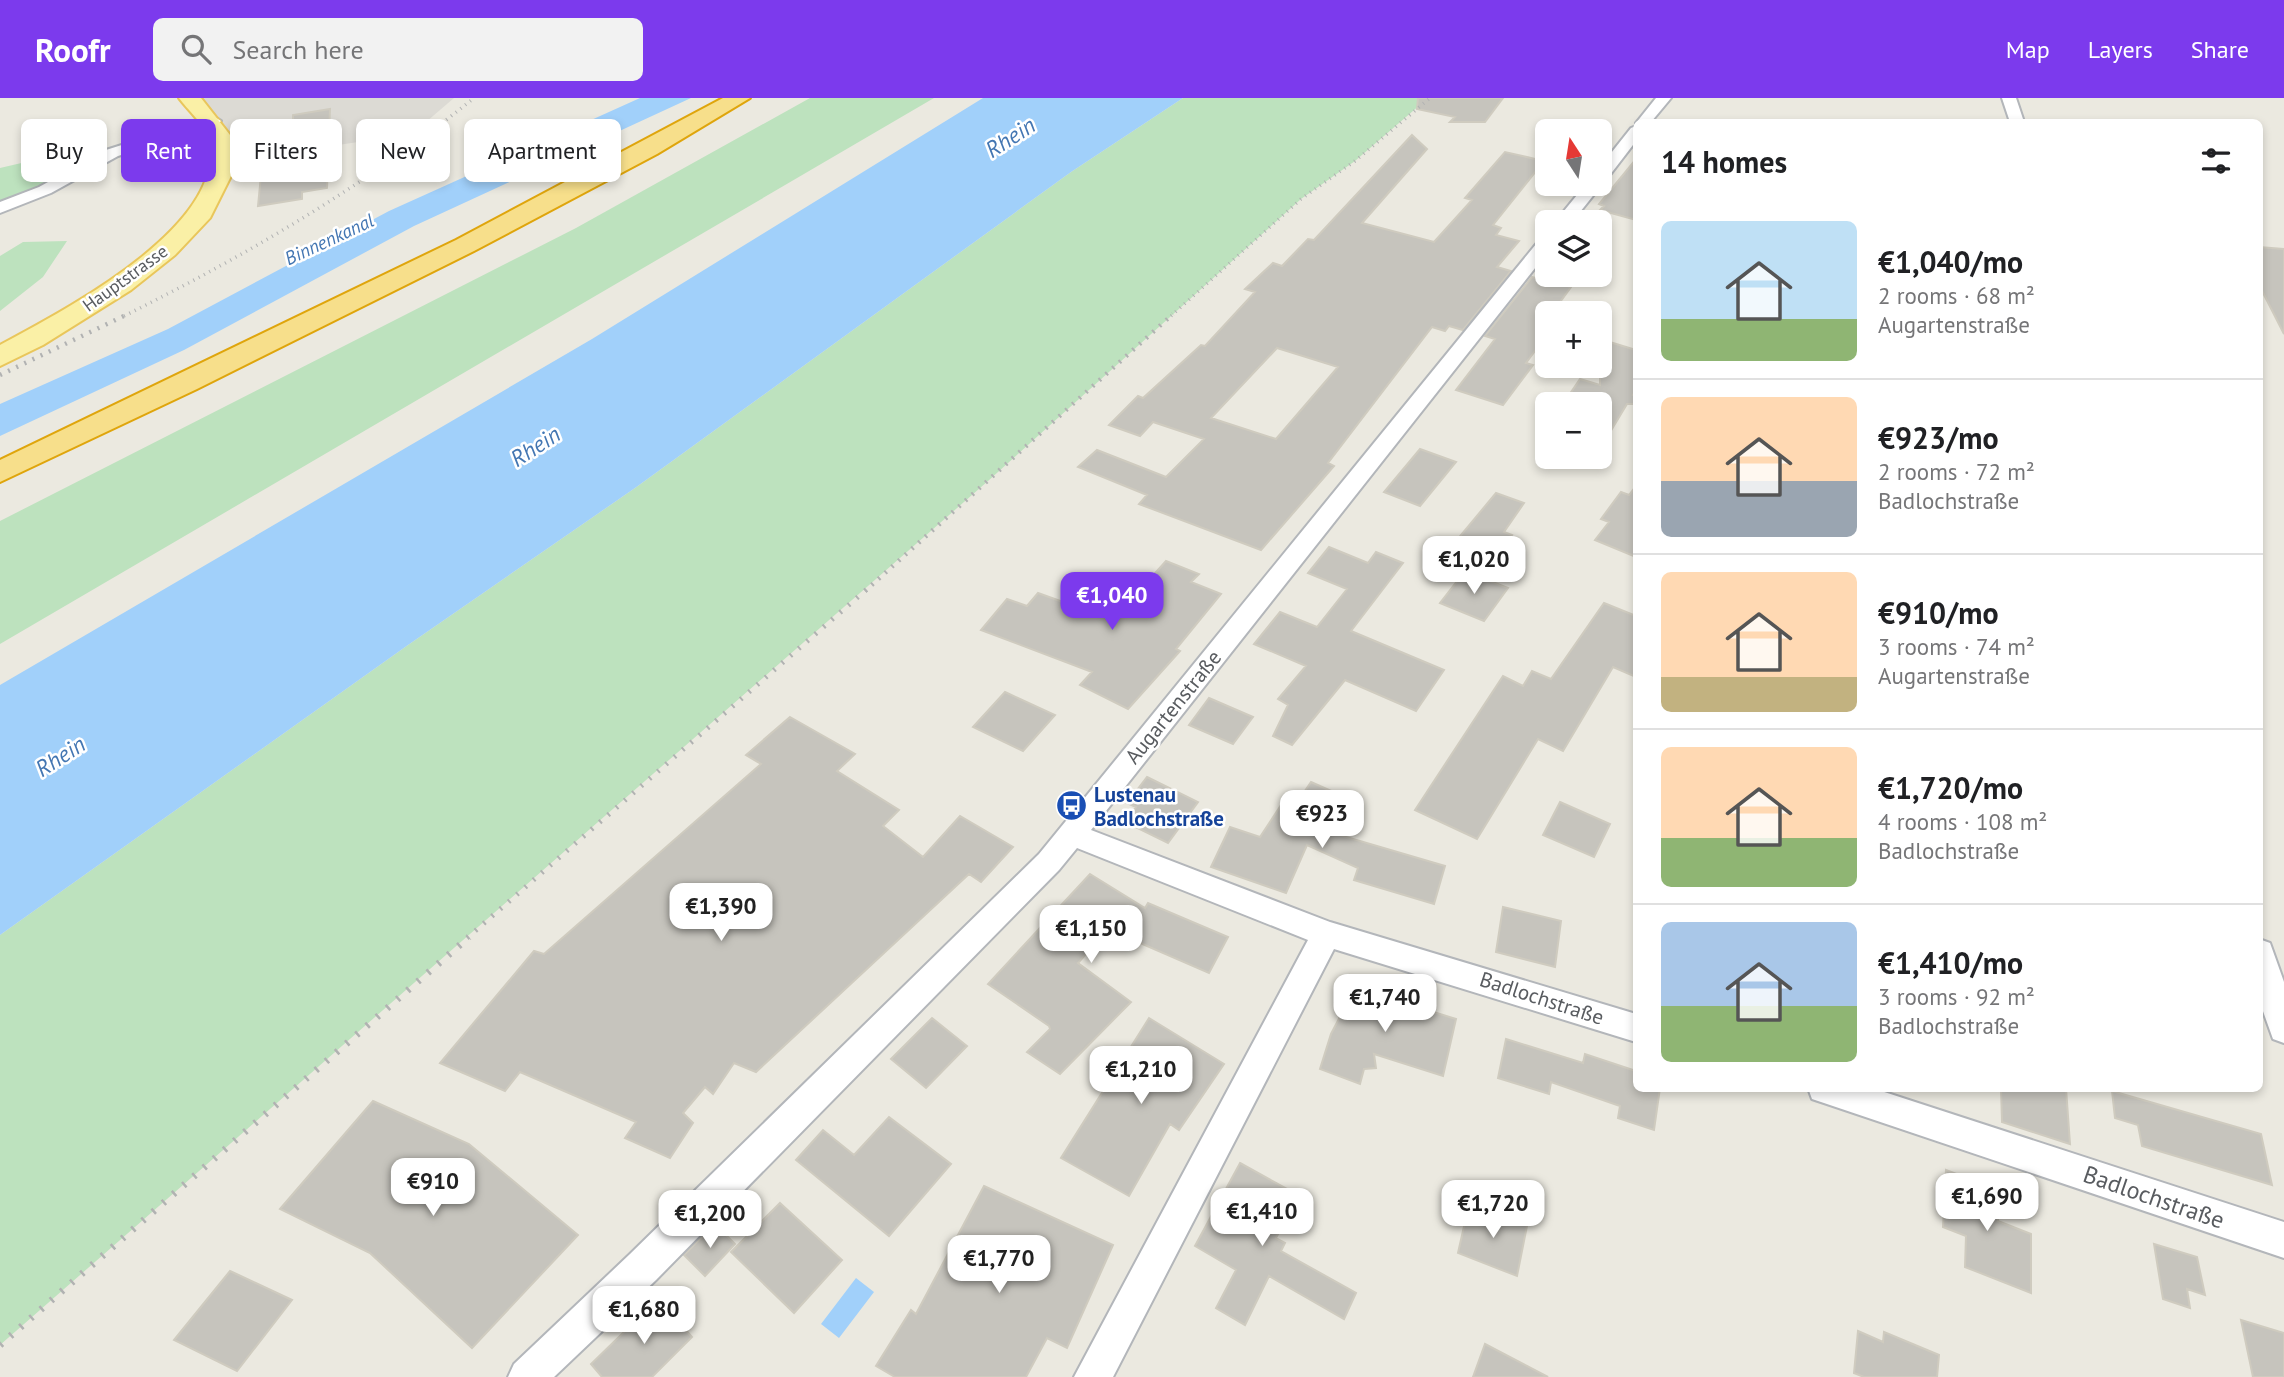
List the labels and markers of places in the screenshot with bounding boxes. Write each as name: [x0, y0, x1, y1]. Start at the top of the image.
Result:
pin: €1,020: [1417, 536, 1531, 596]
pin: €1,040: [1055, 573, 1169, 632]
place label: Lustenau Badlochstraße: [1094, 781, 1224, 832]
bus stop icon: Lustenau Badlochstraße: [1054, 789, 1088, 823]
pin: €923: [1281, 790, 1363, 850]
pin: €1,390: [664, 884, 778, 943]
pin: €1,150: [1034, 906, 1148, 965]
pin: €1,740: [1328, 974, 1442, 1034]
pin: €1,210: [1084, 1046, 1198, 1106]
pin: €910: [392, 1158, 474, 1218]
pin: €1,690: [1930, 1174, 2044, 1233]
pin: €1,720: [1436, 1180, 1550, 1240]
pin: €1,410: [1205, 1188, 1319, 1248]
pin: €1,200: [653, 1190, 767, 1250]
pin: €1,770: [942, 1236, 1056, 1295]
pin: €1,680: [587, 1286, 701, 1346]

